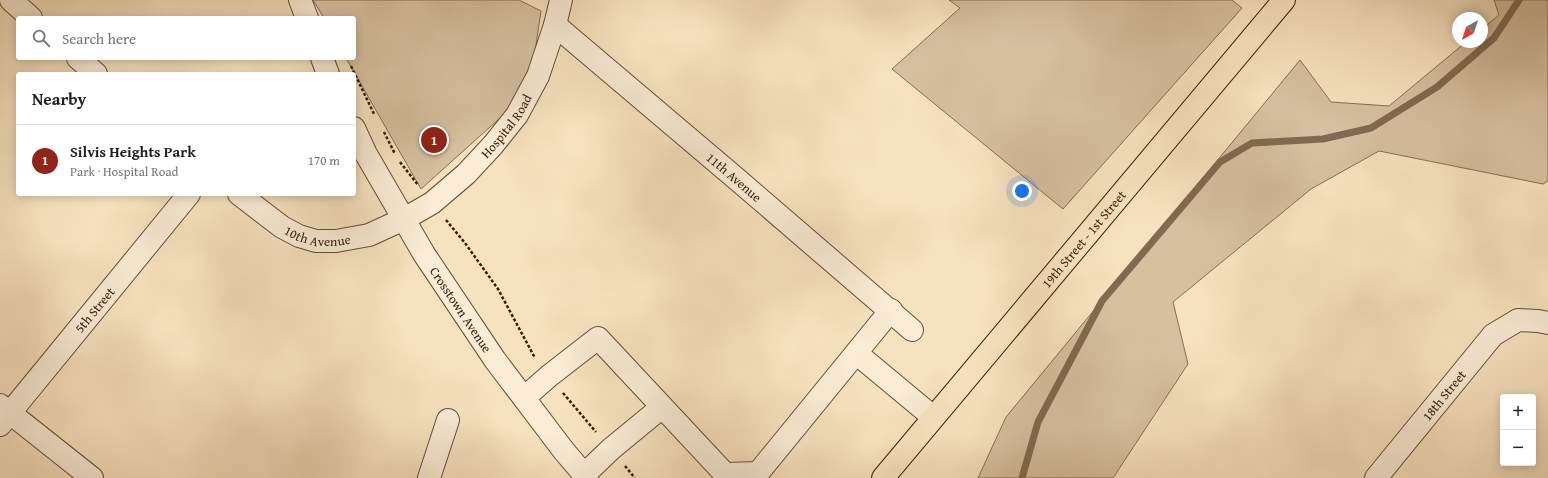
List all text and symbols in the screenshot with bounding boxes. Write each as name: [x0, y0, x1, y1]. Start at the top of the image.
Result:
north arrow: [1452, 12, 1488, 48]
search box: [16, 16, 356, 60]
icon: search: [30, 27, 52, 49]
text: Search here: [62, 28, 136, 49]
text: Nearby: [32, 86, 86, 111]
street label: Hospital Road: [476, 91, 536, 162]
pin: 1: [421, 125, 447, 155]
text: Silvis Heights Park: [70, 141, 196, 162]
street label: 11th Avenue: [702, 148, 766, 206]
text: 1: [42, 151, 48, 170]
text: 170 m: [308, 151, 340, 170]
text: Park · Hospital Road: [70, 162, 179, 181]
your location: [1012, 181, 1032, 201]
street label: 19th Street - 1st Street: [1037, 186, 1130, 292]
street label: 10th Avenue: [281, 221, 352, 251]
street label: Crosstown Avenue: [426, 263, 497, 356]
street label: 5th Street: [70, 282, 119, 337]
street label: 18th Street: [1417, 366, 1470, 425]
map controls: [1500, 394, 1536, 466]
button: +: [1500, 394, 1536, 430]
button: −: [1500, 430, 1536, 466]

